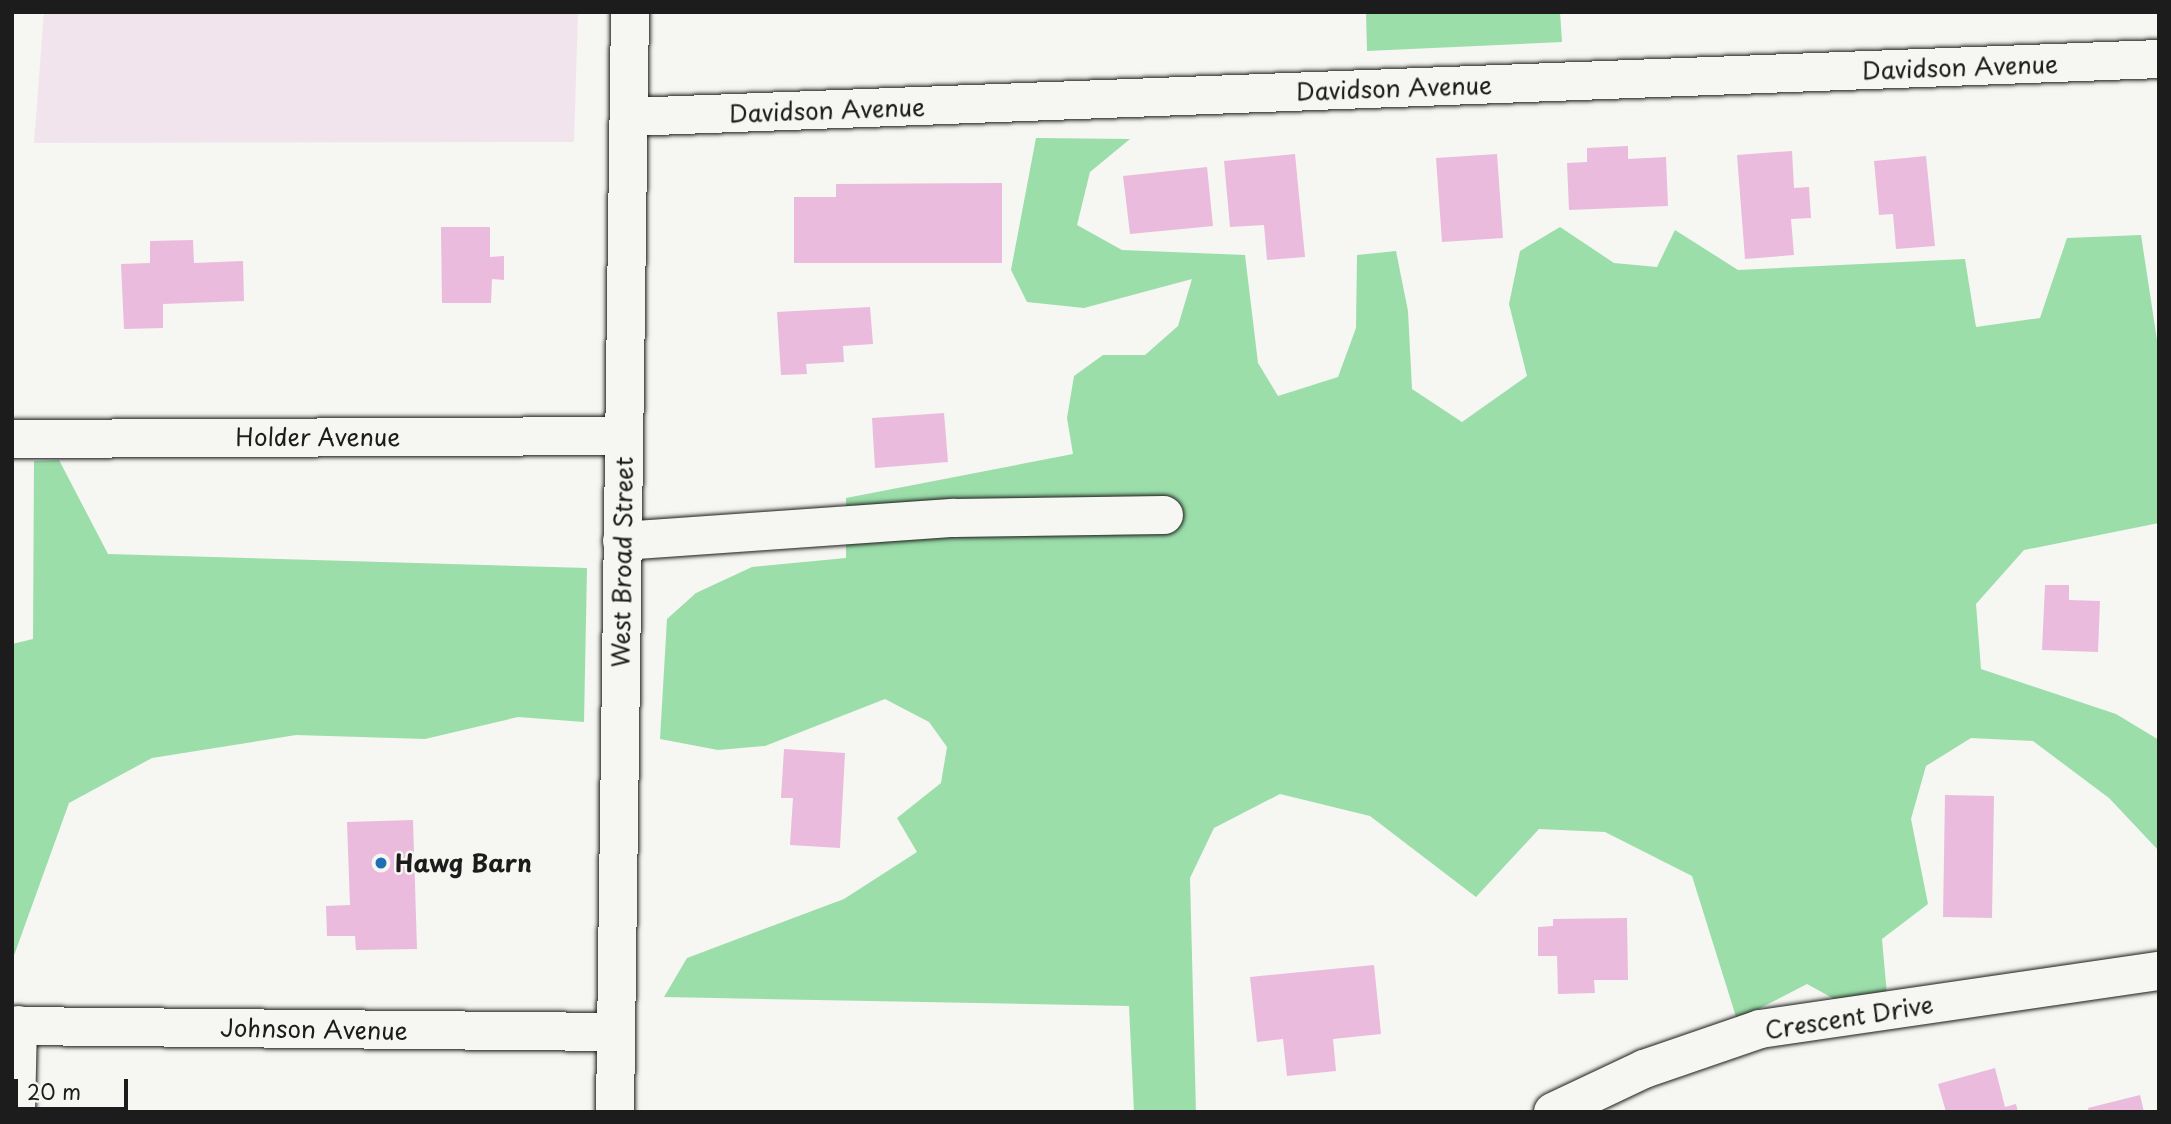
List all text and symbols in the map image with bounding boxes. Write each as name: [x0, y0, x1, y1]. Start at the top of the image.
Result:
street label: Davidson Avenue: [1863, 49, 2057, 85]
street label: Davidson Avenue: [1297, 70, 1491, 106]
street label: Davidson Avenue: [730, 92, 924, 128]
street label: Holder Avenue: [235, 423, 401, 451]
street label: West Broad Street: [606, 456, 638, 668]
place label: Hawg Barn: [395, 849, 531, 877]
marker: Hawg Barn: [373, 855, 389, 871]
street label: Crescent Drive: [1763, 989, 1935, 1045]
street label: Johnson Avenue: [221, 1013, 407, 1045]
scale bar: [18, 1064, 131, 1108]
text: 20 m: [27, 1075, 81, 1107]

